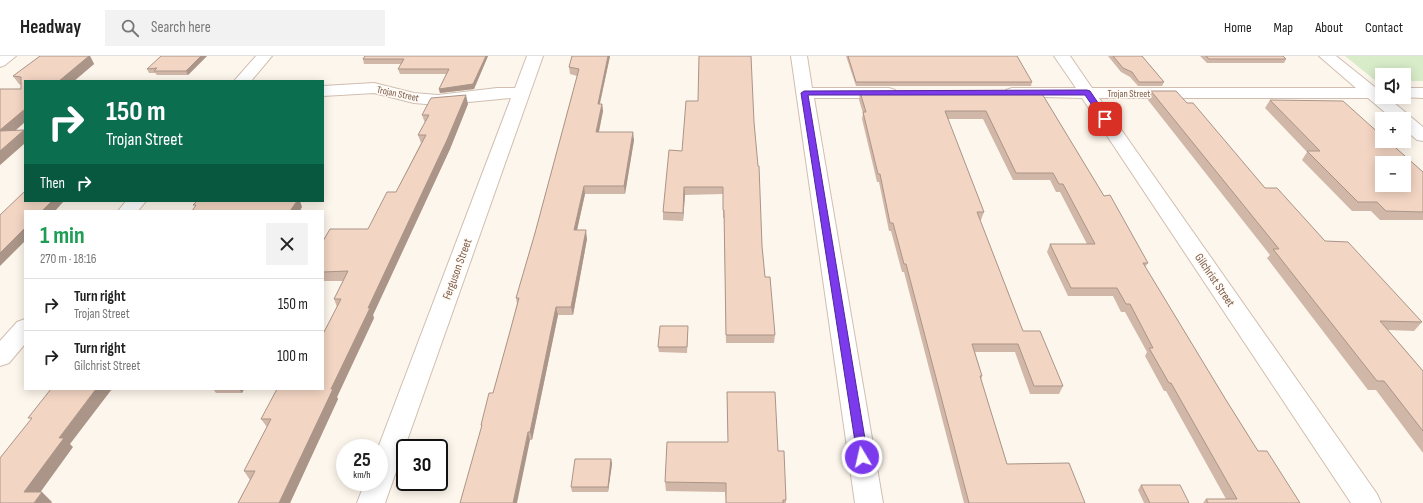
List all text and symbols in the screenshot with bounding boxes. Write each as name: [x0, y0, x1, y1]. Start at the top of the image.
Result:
search box: [105, 10, 385, 46]
text: Headway: [20, 16, 81, 39]
icon: search: [119, 17, 141, 39]
text: Search here: [151, 18, 211, 37]
text: Home: [1224, 19, 1252, 36]
text: Map: [1274, 19, 1293, 36]
text: About: [1315, 19, 1343, 36]
text: Contact: [1365, 19, 1403, 36]
map controls: [1375, 68, 1411, 192]
button: sound: [1375, 68, 1411, 104]
street label: Trojan Street: [376, 84, 420, 104]
street label: Trojan Street: [1108, 88, 1150, 100]
text: 150 m: [106, 95, 166, 128]
icon: right: [40, 96, 92, 148]
pin: [1088, 102, 1122, 136]
icon: arrive: [1094, 108, 1116, 130]
button: +: [1375, 112, 1411, 148]
text: Trojan Street: [106, 129, 183, 150]
button: −: [1375, 156, 1411, 192]
icon: right: [73, 172, 95, 194]
text: Then: [40, 174, 65, 193]
text: 1 min: [40, 221, 85, 250]
button: close: [266, 223, 308, 265]
street label: Ferguson Street: [440, 236, 476, 302]
text: 270 m · 18:16: [40, 251, 96, 267]
street label: Gilchrist Street: [1191, 251, 1238, 310]
text: Turn right: [74, 287, 126, 306]
icon: right: [40, 294, 62, 316]
text: 150 m: [278, 295, 308, 314]
text: Trojan Street: [74, 306, 130, 322]
text: Turn right: [74, 339, 126, 358]
icon: right: [40, 346, 62, 368]
text: 100 m: [277, 347, 308, 366]
text: Gilchrist Street: [74, 358, 140, 374]
position arrow: [841, 436, 883, 478]
speed limit sign: 30: [396, 439, 448, 491]
text: 25: [353, 448, 371, 472]
text: km/h: [353, 469, 371, 481]

